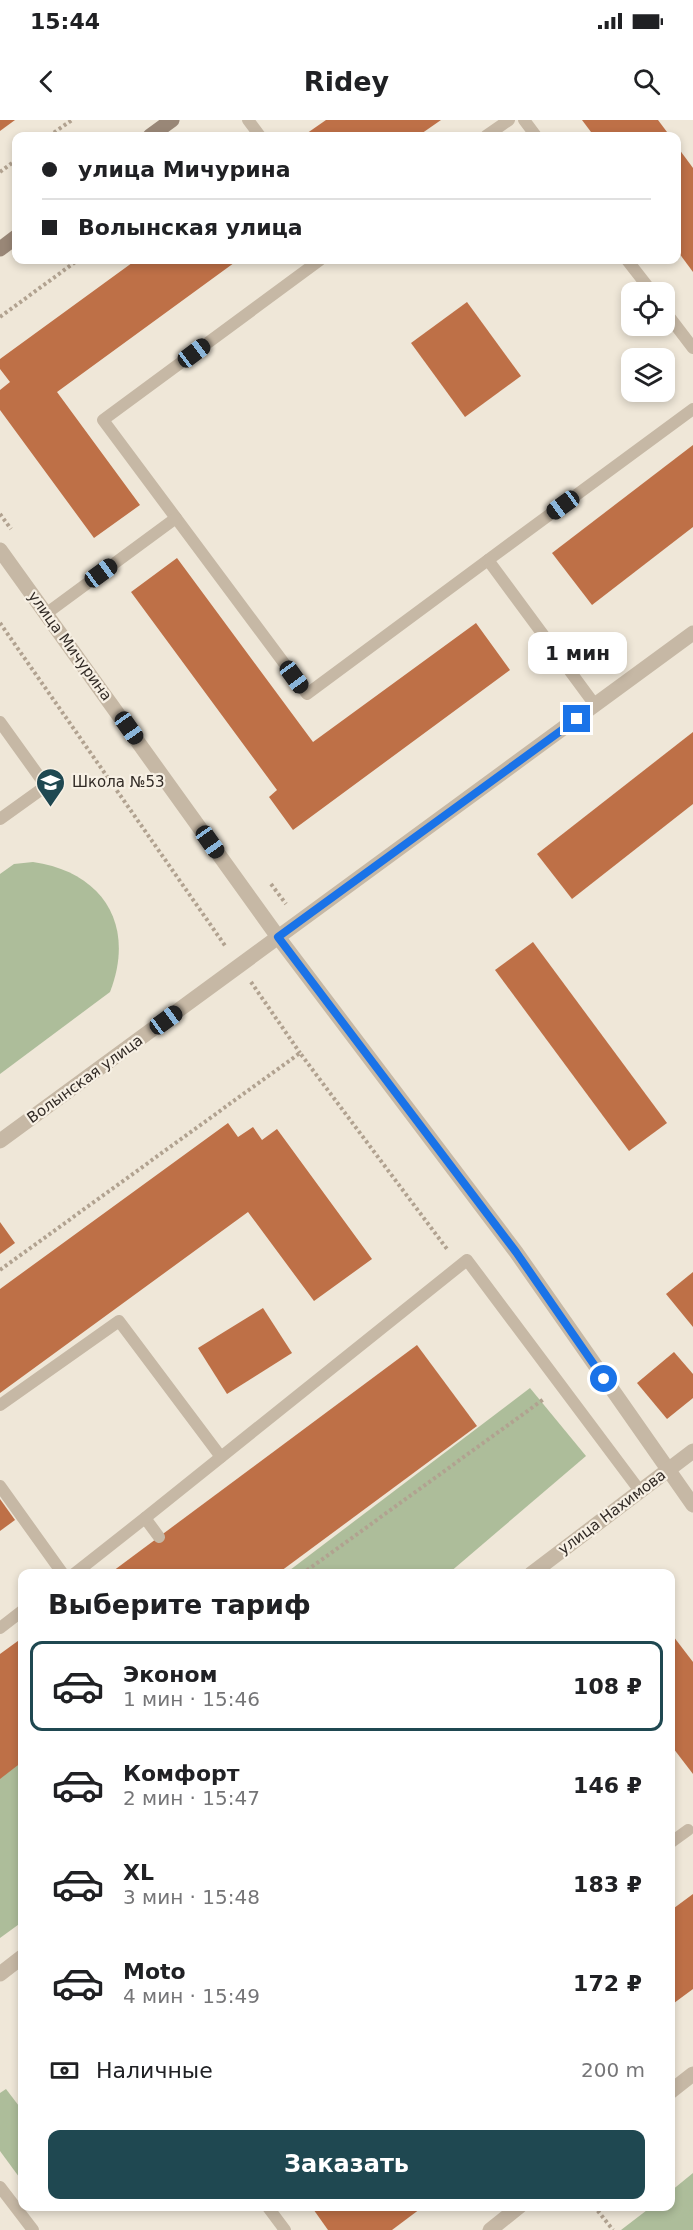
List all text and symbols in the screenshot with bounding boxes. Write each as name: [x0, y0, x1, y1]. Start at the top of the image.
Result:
text: 15:44: [30, 9, 100, 34]
icon: back: [30, 65, 63, 98]
icon: search: [630, 65, 663, 98]
text: Ridey: [304, 66, 389, 97]
text: улица Мичурина: [78, 157, 291, 182]
text: Волынская улица: [78, 215, 303, 240]
map controls: [621, 282, 675, 402]
button: locate: [621, 282, 675, 336]
car: [174, 335, 214, 371]
button: layers: [621, 348, 675, 402]
car: [543, 487, 583, 523]
car: [81, 555, 121, 591]
street label: улица Мичурина: [24, 588, 116, 704]
callout: 1 мин: [528, 632, 626, 674]
text: 1 мин: [545, 641, 610, 665]
car: [276, 657, 312, 697]
route end: [563, 705, 590, 732]
car: [111, 708, 147, 748]
school or university icon: Школа №53: [35, 766, 67, 808]
place label: Школа №53: [72, 773, 165, 791]
car: [192, 822, 228, 862]
car: [146, 1002, 186, 1038]
street label: Волынская улица: [24, 1031, 146, 1127]
route start: [590, 1365, 617, 1392]
street label: улица Нахимова: [555, 1466, 669, 1558]
text: Выберите тариф: [48, 1589, 311, 1620]
icon: car: [51, 1659, 105, 1713]
text: Эконом: [123, 1662, 218, 1687]
text: 108 ₽: [573, 1674, 642, 1699]
text: 1 мин · 15:46: [123, 1687, 260, 1711]
icon: car: [51, 1758, 105, 1812]
text: Комфорт: [123, 1761, 240, 1786]
text: 146 ₽: [573, 1773, 642, 1798]
text: 2 мин · 15:47: [123, 1786, 260, 1810]
icon: car: [51, 1857, 105, 1911]
text: XL: [123, 1860, 154, 1885]
text: 183 ₽: [573, 1872, 642, 1897]
text: 3 мин · 15:48: [123, 1885, 260, 1909]
icon: car: [51, 1956, 105, 2010]
text: Moto: [123, 1959, 186, 1984]
text: 172 ₽: [573, 1971, 642, 1996]
text: 4 мин · 15:49: [123, 1984, 260, 2008]
icon: cash: [48, 2054, 81, 2087]
text: Наличные: [96, 2058, 213, 2083]
text: 200 m: [581, 2058, 645, 2082]
button: Заказать: [48, 2130, 645, 2199]

